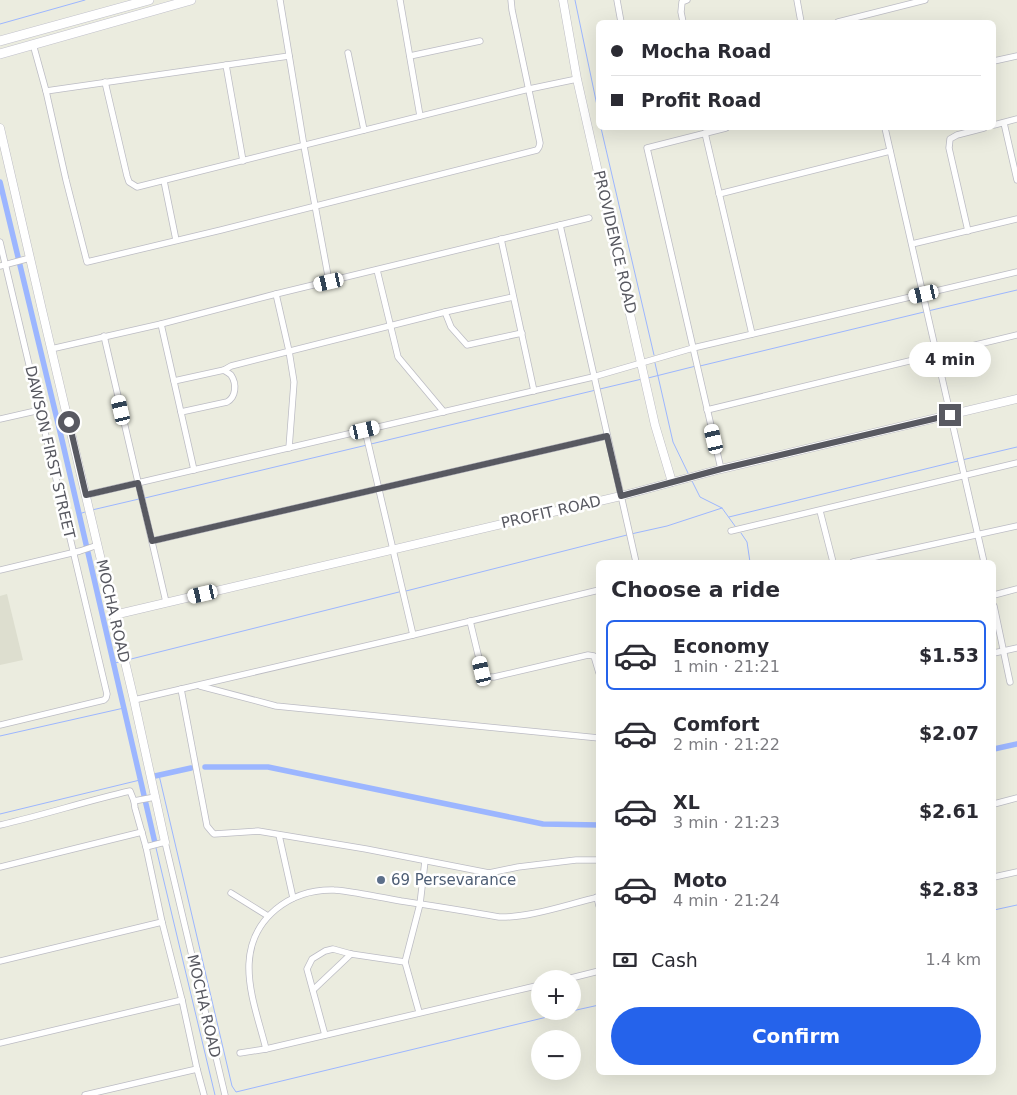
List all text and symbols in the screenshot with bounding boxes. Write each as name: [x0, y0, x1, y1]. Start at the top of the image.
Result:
text: Mocha Road: [641, 40, 771, 62]
text: Profit Road: [641, 89, 761, 111]
street label: PROVIDENCE ROAD: [590, 169, 640, 315]
car: [312, 271, 345, 293]
car: [907, 283, 940, 305]
callout: 4 min: [909, 342, 991, 378]
text: 4 min: [925, 350, 975, 369]
street label: DAWSON FIRST STREET: [21, 364, 79, 541]
car: [110, 394, 131, 426]
route end: [939, 404, 961, 426]
route start: [58, 411, 80, 433]
car: [348, 419, 381, 441]
car: [703, 423, 724, 455]
street label: PROFIT ROAD: [499, 492, 603, 532]
street label: MOCHA ROAD: [92, 558, 134, 664]
text: Choose a ride: [611, 577, 780, 602]
car: [186, 583, 219, 605]
icon: car: [613, 633, 658, 678]
text: Economy: [673, 635, 769, 657]
text: $1.53: [919, 644, 979, 666]
car: [471, 655, 492, 687]
text: 1 min · 21:21: [673, 657, 780, 676]
icon: car: [613, 711, 658, 756]
text: Comfort: [673, 713, 760, 735]
text: $2.07: [919, 722, 979, 744]
text: 2 min · 21:22: [673, 735, 780, 754]
icon: car: [613, 789, 658, 834]
text: XL: [673, 791, 700, 813]
text: $2.61: [919, 800, 979, 822]
text: 3 min · 21:23: [673, 813, 780, 832]
icon: car: [613, 867, 658, 912]
text: Moto: [673, 869, 727, 891]
place label: 69 Persevarance: [391, 871, 516, 889]
marker: 69 Persevarance: [375, 874, 387, 886]
text: $2.83: [919, 878, 979, 900]
text: 4 min · 21:24: [673, 891, 780, 910]
icon: cash: [611, 946, 639, 974]
text: Cash: [651, 949, 698, 971]
text: 1.4 km: [926, 950, 981, 969]
street label: MOCHA ROAD: [183, 953, 225, 1059]
map controls: [531, 970, 581, 1080]
button: +: [531, 970, 581, 1020]
button: Confirm: [611, 1007, 981, 1065]
button: −: [531, 1030, 581, 1080]

